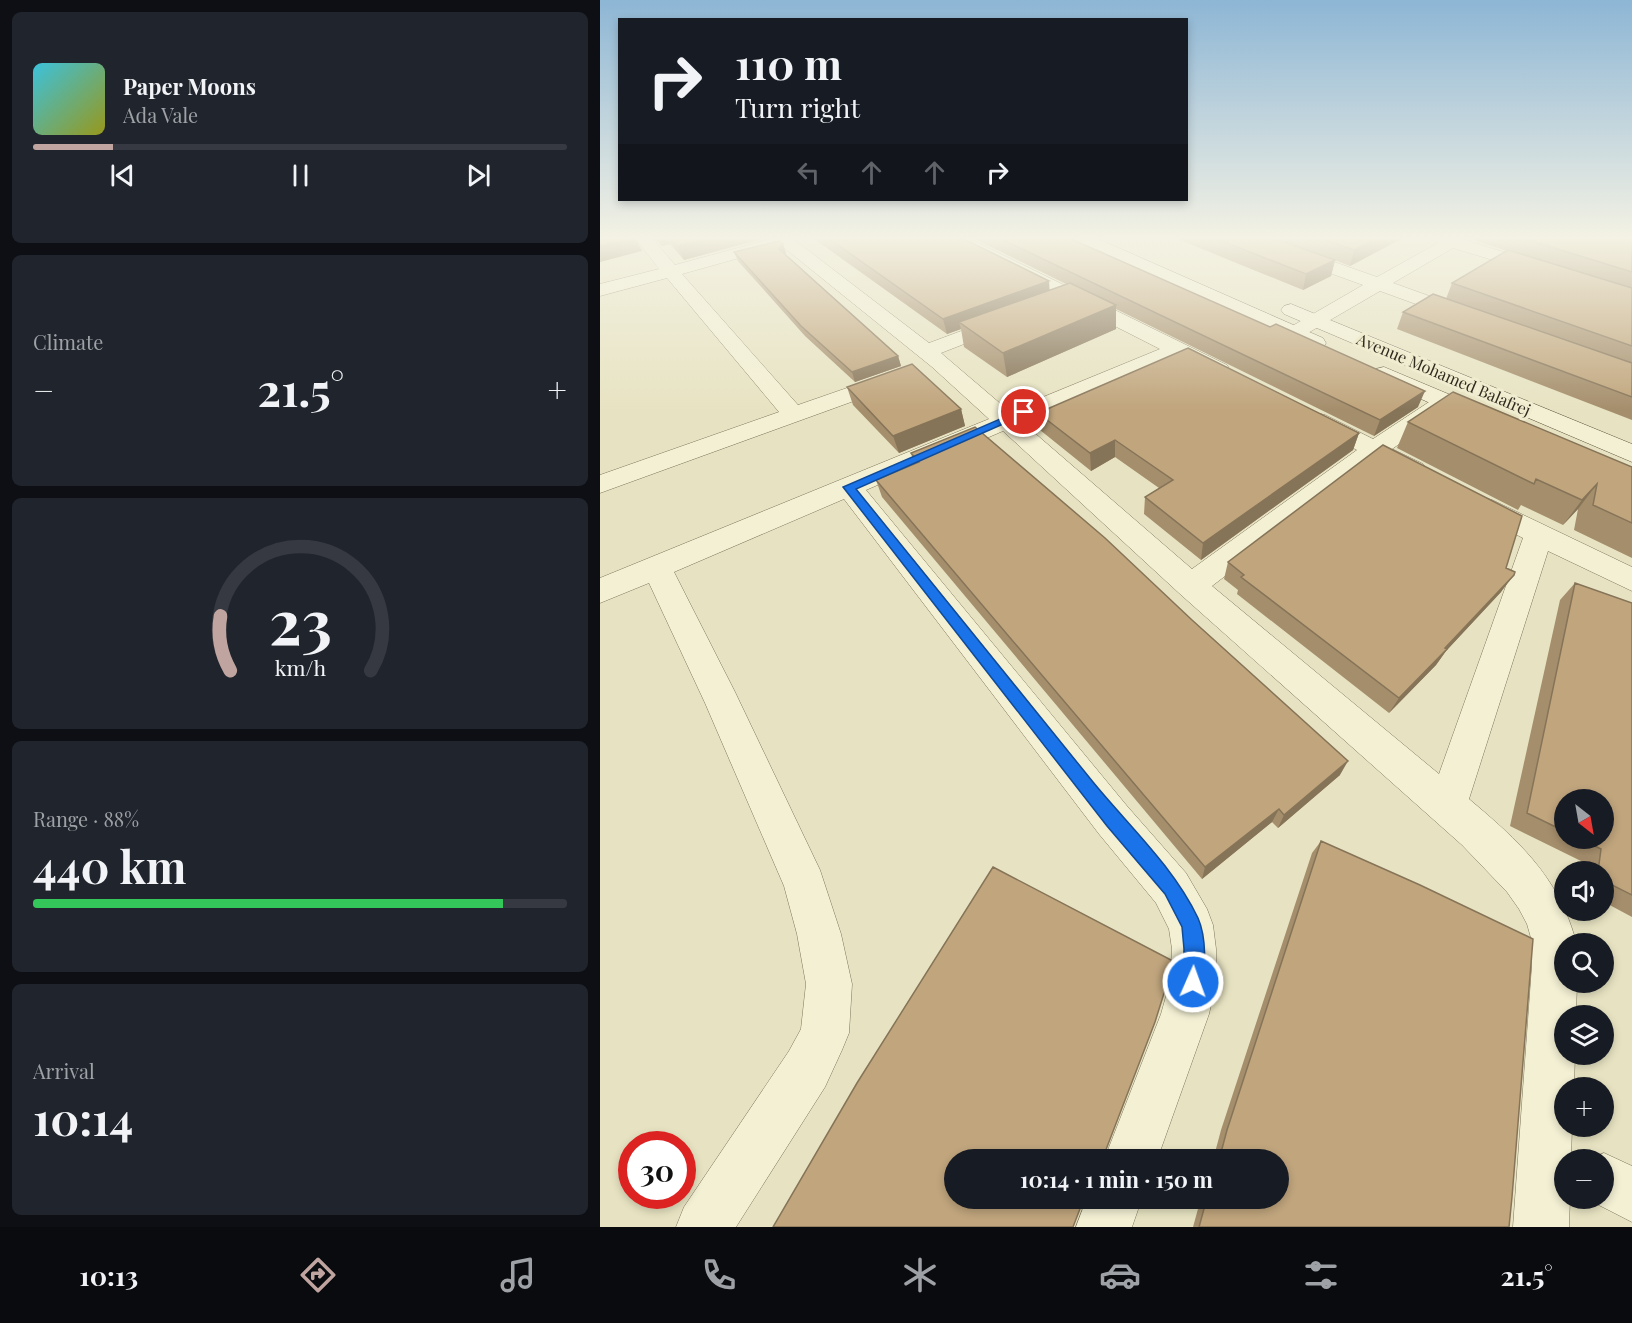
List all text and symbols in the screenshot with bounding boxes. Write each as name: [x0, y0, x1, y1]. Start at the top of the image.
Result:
text: 110 m: [735, 35, 842, 91]
icon: right: [636, 42, 714, 120]
text: Paper Moons: [123, 71, 256, 101]
text: Turn right: [735, 89, 860, 125]
text: Ada Vale: [123, 101, 198, 128]
icon: left: [792, 156, 825, 189]
icon: ahead: [855, 156, 888, 189]
icon: ahead: [918, 156, 951, 189]
icon: right: [981, 156, 1014, 189]
icon: previous: [106, 159, 139, 192]
icon: pause: [284, 159, 317, 192]
icon: next: [462, 159, 495, 192]
street label: Avenue Mohamed Balafrej: [1353, 327, 1534, 420]
text: Climate: [33, 328, 103, 355]
text: 21.5°: [258, 358, 344, 418]
text: −: [33, 367, 54, 411]
text: +: [548, 367, 567, 411]
pin: [998, 386, 1049, 437]
icon: arrive: [1007, 395, 1040, 428]
text: 23: [268, 577, 332, 661]
text: km/h: [274, 653, 326, 681]
north arrow: [1554, 789, 1614, 849]
map controls: [1554, 789, 1614, 1209]
text: Range · 88%: [33, 805, 139, 832]
text: 440 km: [33, 835, 187, 895]
button: sound: [1554, 861, 1614, 921]
button: search: [1554, 933, 1614, 993]
position arrow: [1161, 950, 1225, 1014]
button: layers: [1554, 1005, 1614, 1065]
text: Arrival: [33, 1057, 95, 1084]
button: +: [1554, 1077, 1614, 1137]
text: 10:14: [33, 1087, 133, 1147]
speed limit sign: 30: [618, 1131, 696, 1209]
button: −: [1554, 1149, 1614, 1209]
text: 10:14 · 1 min · 150 m: [1020, 1164, 1213, 1194]
icon: directions: [297, 1254, 339, 1296]
icon: music: [497, 1254, 539, 1296]
icon: phone: [698, 1254, 740, 1296]
icon: climate: [899, 1254, 941, 1296]
icon: car: [1099, 1254, 1141, 1296]
icon: filters: [1300, 1254, 1342, 1296]
text: 10:13: [79, 1257, 138, 1293]
text: 21.5°: [1501, 1257, 1553, 1293]

